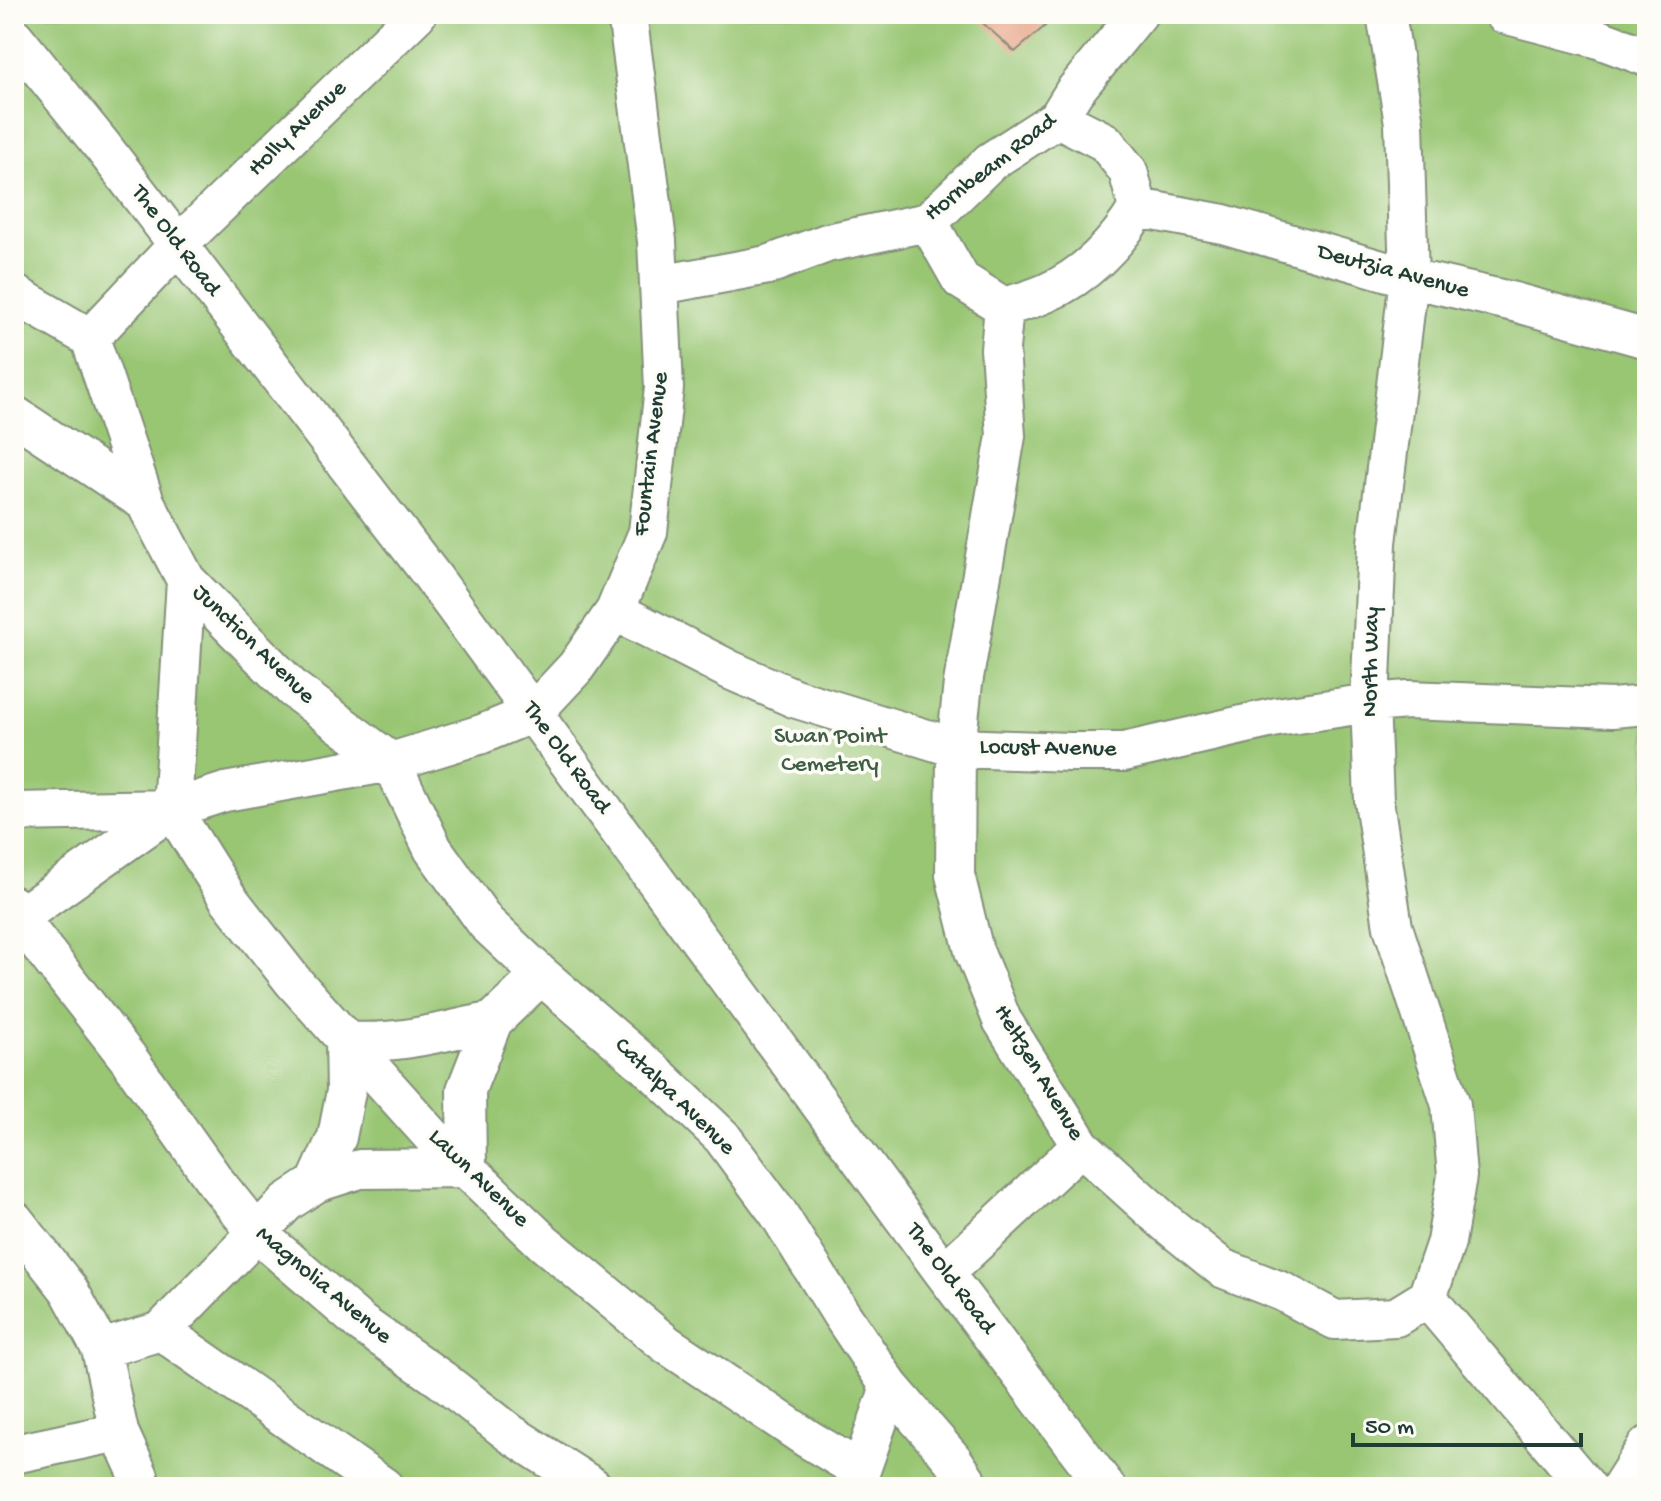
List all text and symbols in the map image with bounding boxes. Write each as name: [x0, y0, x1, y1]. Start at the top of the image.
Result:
street label: Holly Avenue: [242, 74, 354, 183]
street label: Hornbeam Road: [919, 106, 1064, 229]
street label: The Old Road: [122, 178, 227, 304]
street label: Deutzia Avenue: [1312, 237, 1473, 306]
street label: Fountain Avenue: [627, 370, 677, 539]
street label: Junction Avenue: [185, 579, 321, 712]
street label: North Way: [1357, 606, 1387, 718]
street label: The Old Road: [514, 694, 618, 822]
park label: Swan Point Cemetery: [774, 723, 888, 780]
street label: Locust Avenue: [979, 733, 1117, 765]
street label: Heltzen Avenue: [986, 1000, 1090, 1147]
street label: Catalpa Avenue: [607, 1032, 741, 1163]
street label: Lawn Avenue: [421, 1123, 535, 1235]
street label: The Old Road: [897, 1216, 1002, 1342]
street label: Magnolia Avenue: [249, 1221, 398, 1352]
scale bar: [1353, 1397, 1581, 1447]
text: 50 m: [1365, 1414, 1414, 1443]

